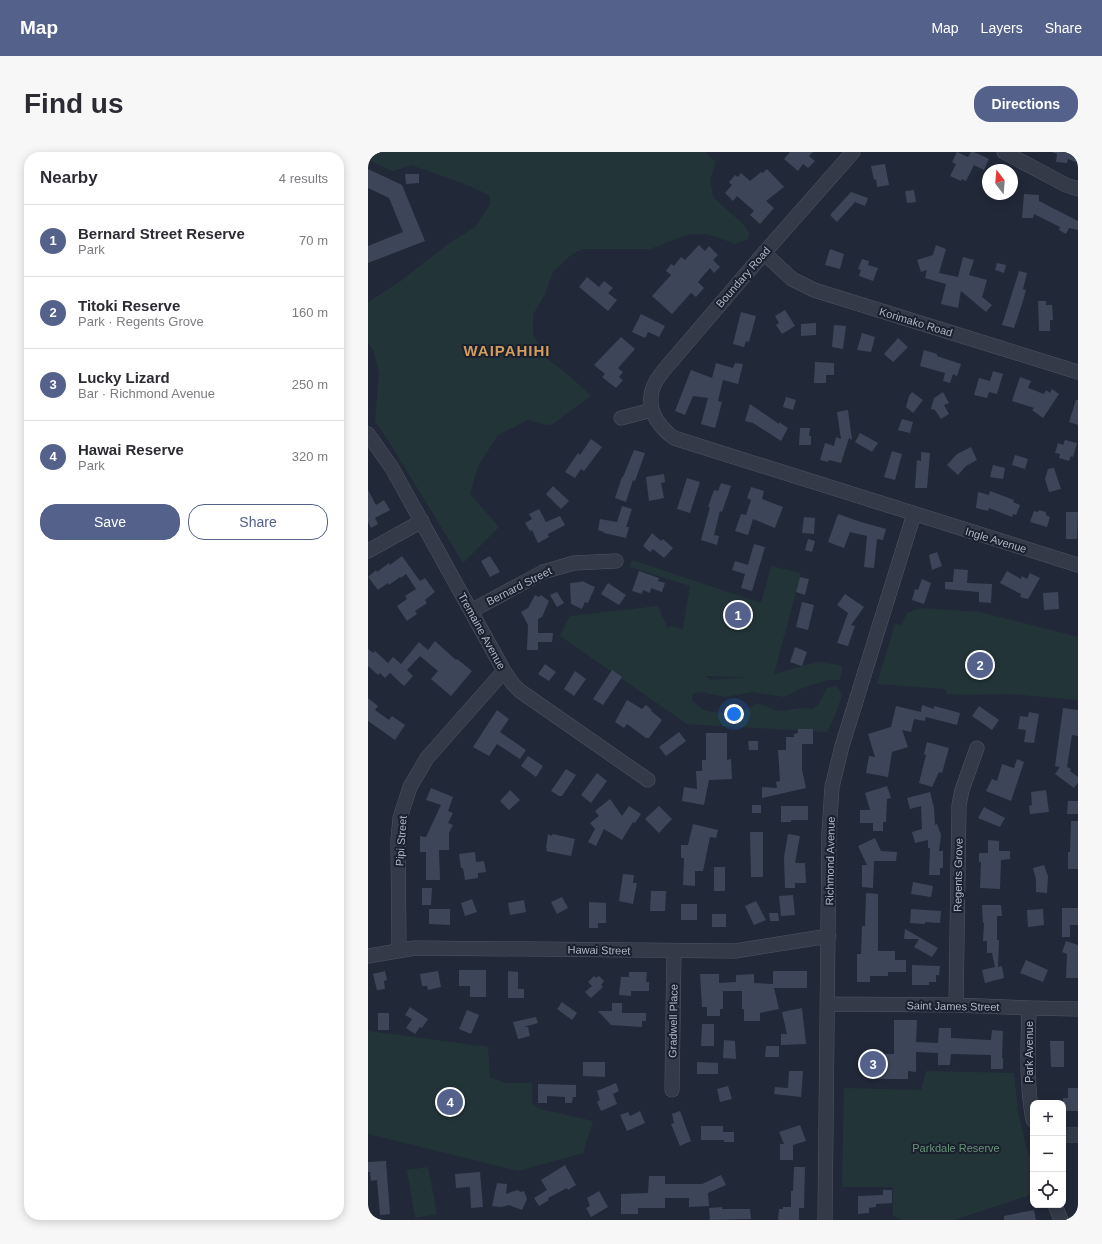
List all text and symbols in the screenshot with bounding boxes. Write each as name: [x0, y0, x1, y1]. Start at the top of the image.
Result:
text: Map: [20, 17, 58, 38]
text: Map: [931, 20, 959, 36]
text: Layers: [981, 20, 1023, 36]
text: Share: [1045, 20, 1082, 36]
button: Directions: [974, 86, 1078, 122]
text: Find us: [24, 88, 124, 119]
north arrow: [982, 164, 1018, 200]
text: Nearby: [40, 168, 98, 187]
text: 4 results: [279, 171, 328, 186]
text: Bernard Street Reserve: [78, 225, 245, 242]
text: 1: [49, 233, 57, 248]
text: 70 m: [299, 233, 328, 248]
text: Park: [78, 242, 105, 257]
street label: Boundary Road: [713, 244, 773, 310]
text: Titoki Reserve: [78, 297, 180, 314]
text: 2: [49, 305, 57, 320]
text: 160 m: [292, 305, 328, 320]
street label: Korimako Road: [878, 305, 954, 339]
text: Park · Regents Grove: [78, 314, 204, 329]
district label: WAIPAHIHI: [463, 342, 551, 359]
text: Lucky Lizard: [78, 369, 170, 386]
text: 3: [49, 377, 57, 392]
text: 250 m: [292, 377, 328, 392]
text: Bar · Richmond Avenue: [78, 386, 215, 401]
text: Hawai Reserve: [78, 441, 184, 458]
text: 4: [49, 449, 57, 464]
text: 320 m: [292, 449, 328, 464]
text: Park: [78, 458, 105, 473]
button: Save: [40, 504, 180, 540]
button: Share: [188, 504, 328, 540]
street label: Ingle Avenue: [964, 525, 1028, 555]
street label: Bernard Street: [484, 564, 554, 608]
street label: Tremaine Avenue: [456, 591, 508, 671]
pin: 1: [725, 600, 751, 630]
pin: 2: [967, 650, 993, 680]
your location: [724, 704, 744, 724]
street label: Pipi Street: [393, 815, 409, 867]
street label: Richmond Avenue: [823, 816, 837, 906]
street label: Regents Grove: [951, 838, 965, 912]
street label: Hawai Street: [567, 943, 631, 957]
street label: Gradwell Place: [666, 984, 680, 1058]
street label: Saint James Street: [906, 999, 1000, 1013]
street label: Park Avenue: [1023, 1021, 1035, 1083]
pin: 3: [860, 1049, 886, 1079]
pin: 4: [437, 1087, 463, 1117]
map controls: [1030, 1100, 1066, 1208]
button: +: [1030, 1100, 1066, 1136]
button: −: [1030, 1136, 1066, 1172]
park label: Parkdale Reserve: [912, 1142, 1000, 1154]
button: locate: [1030, 1172, 1066, 1208]

